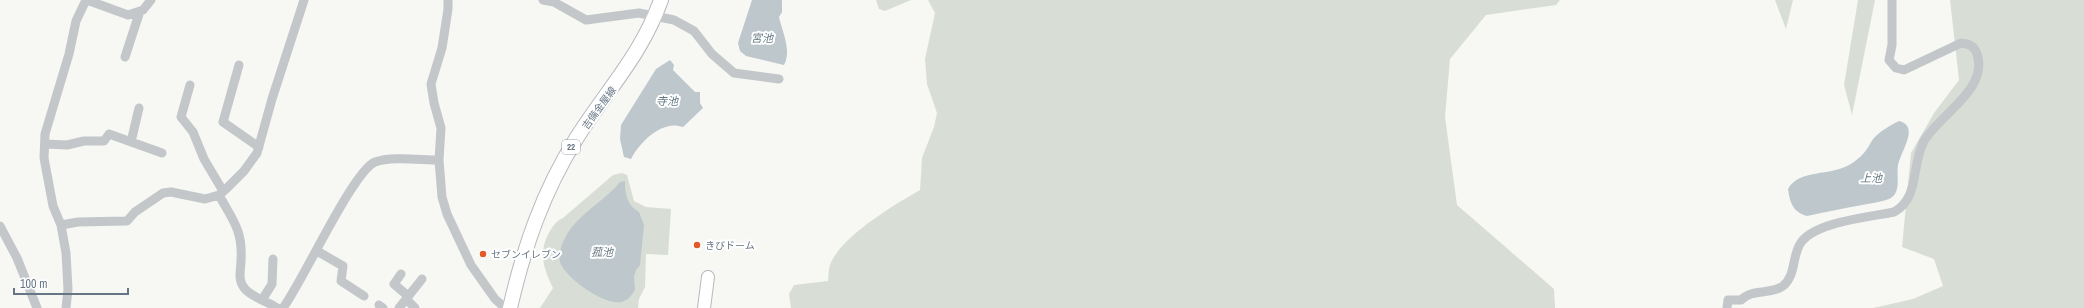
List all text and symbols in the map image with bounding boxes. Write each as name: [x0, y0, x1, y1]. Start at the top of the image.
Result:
water label: 宮池: [751, 31, 774, 45]
street label: 吉備金屋線: [579, 84, 619, 132]
water label: 寺池: [656, 94, 679, 108]
road number: 22: [562, 140, 580, 154]
water label: 上池: [1860, 171, 1883, 185]
place label: きびドーム: [705, 239, 755, 252]
marker: きびドーム: [692, 240, 702, 250]
water label: 菰池: [591, 245, 614, 259]
place label: セブンイレブン: [491, 248, 561, 261]
marker: セブンイレブン: [478, 249, 488, 259]
scale bar: [14, 270, 128, 296]
text: 100 m: [20, 276, 47, 292]

